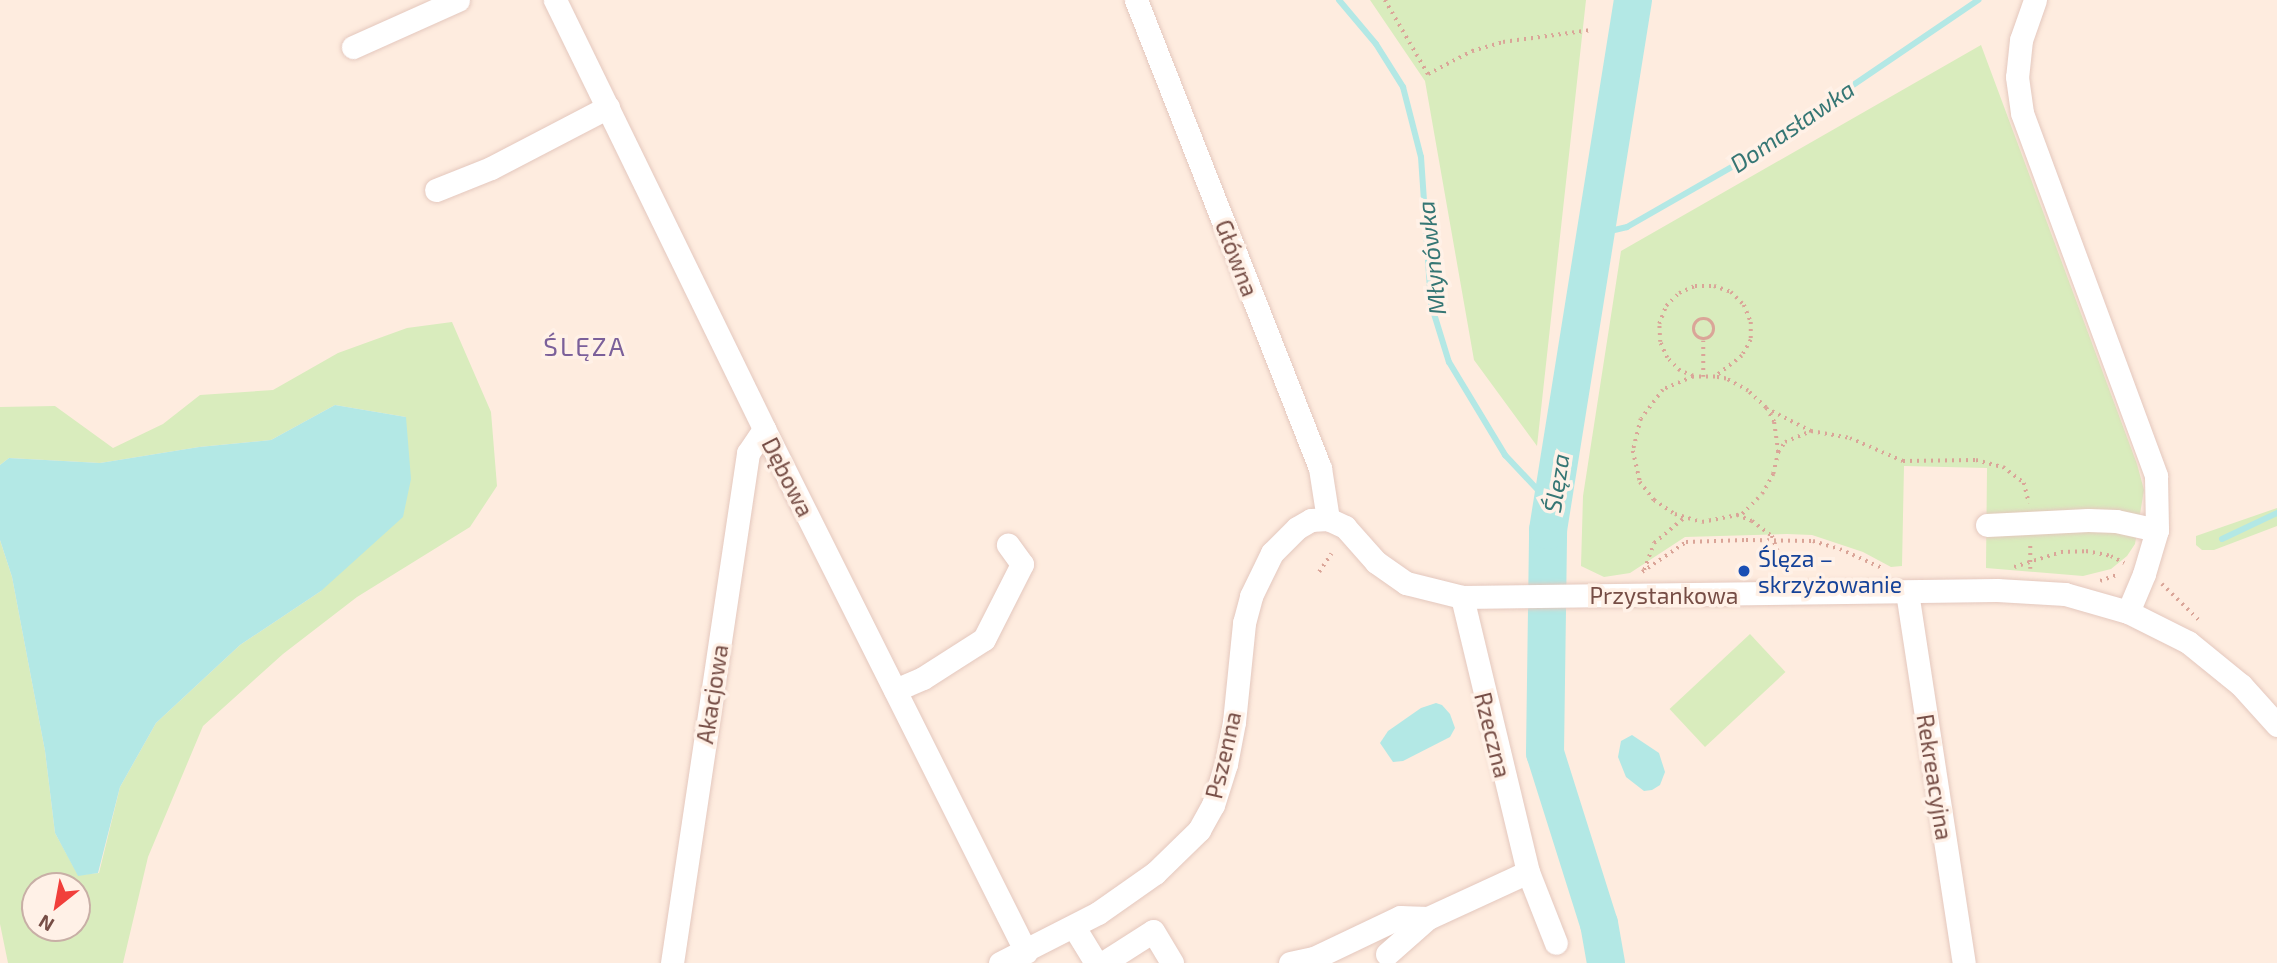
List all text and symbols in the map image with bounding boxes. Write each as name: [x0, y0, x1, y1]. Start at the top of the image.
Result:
water label: Domasławka: [1724, 74, 1860, 178]
water label: Młynówka: [1411, 199, 1451, 317]
street label: Główna: [1210, 216, 1264, 300]
district label: ŚLĘZA: [544, 330, 626, 362]
street label: Dębowa: [756, 433, 820, 521]
water label: Ślęza: [1537, 452, 1575, 514]
place label: Ślęza – skrzyżowanie: [1758, 544, 1902, 598]
marker: Ślęza – skrzyżowanie: [1736, 563, 1752, 579]
street label: Przystankowa: [1590, 581, 1738, 609]
street label: Akacjowa: [691, 642, 733, 746]
street label: Rzeczna: [1469, 689, 1517, 781]
street label: Pszenna: [1200, 709, 1246, 801]
street label: Rekreacyjna: [1911, 712, 1959, 842]
north arrow: [21, 872, 91, 942]
text: N: [34, 910, 58, 937]

